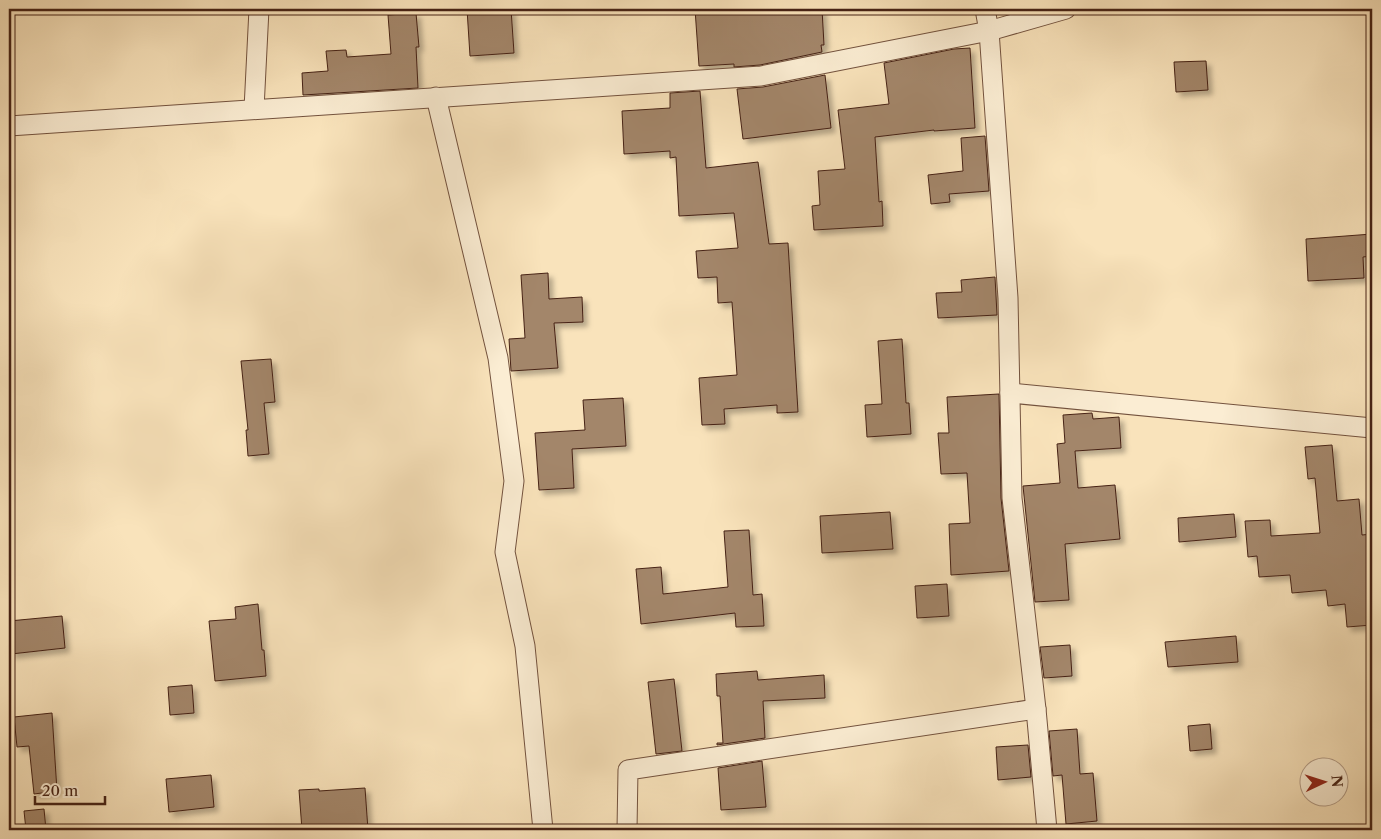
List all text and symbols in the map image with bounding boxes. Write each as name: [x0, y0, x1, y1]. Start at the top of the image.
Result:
north arrow: [1298, 756, 1348, 806]
scale bar: [35, 774, 105, 806]
text: N: [1328, 774, 1346, 788]
text: 20 m: [42, 781, 78, 800]

